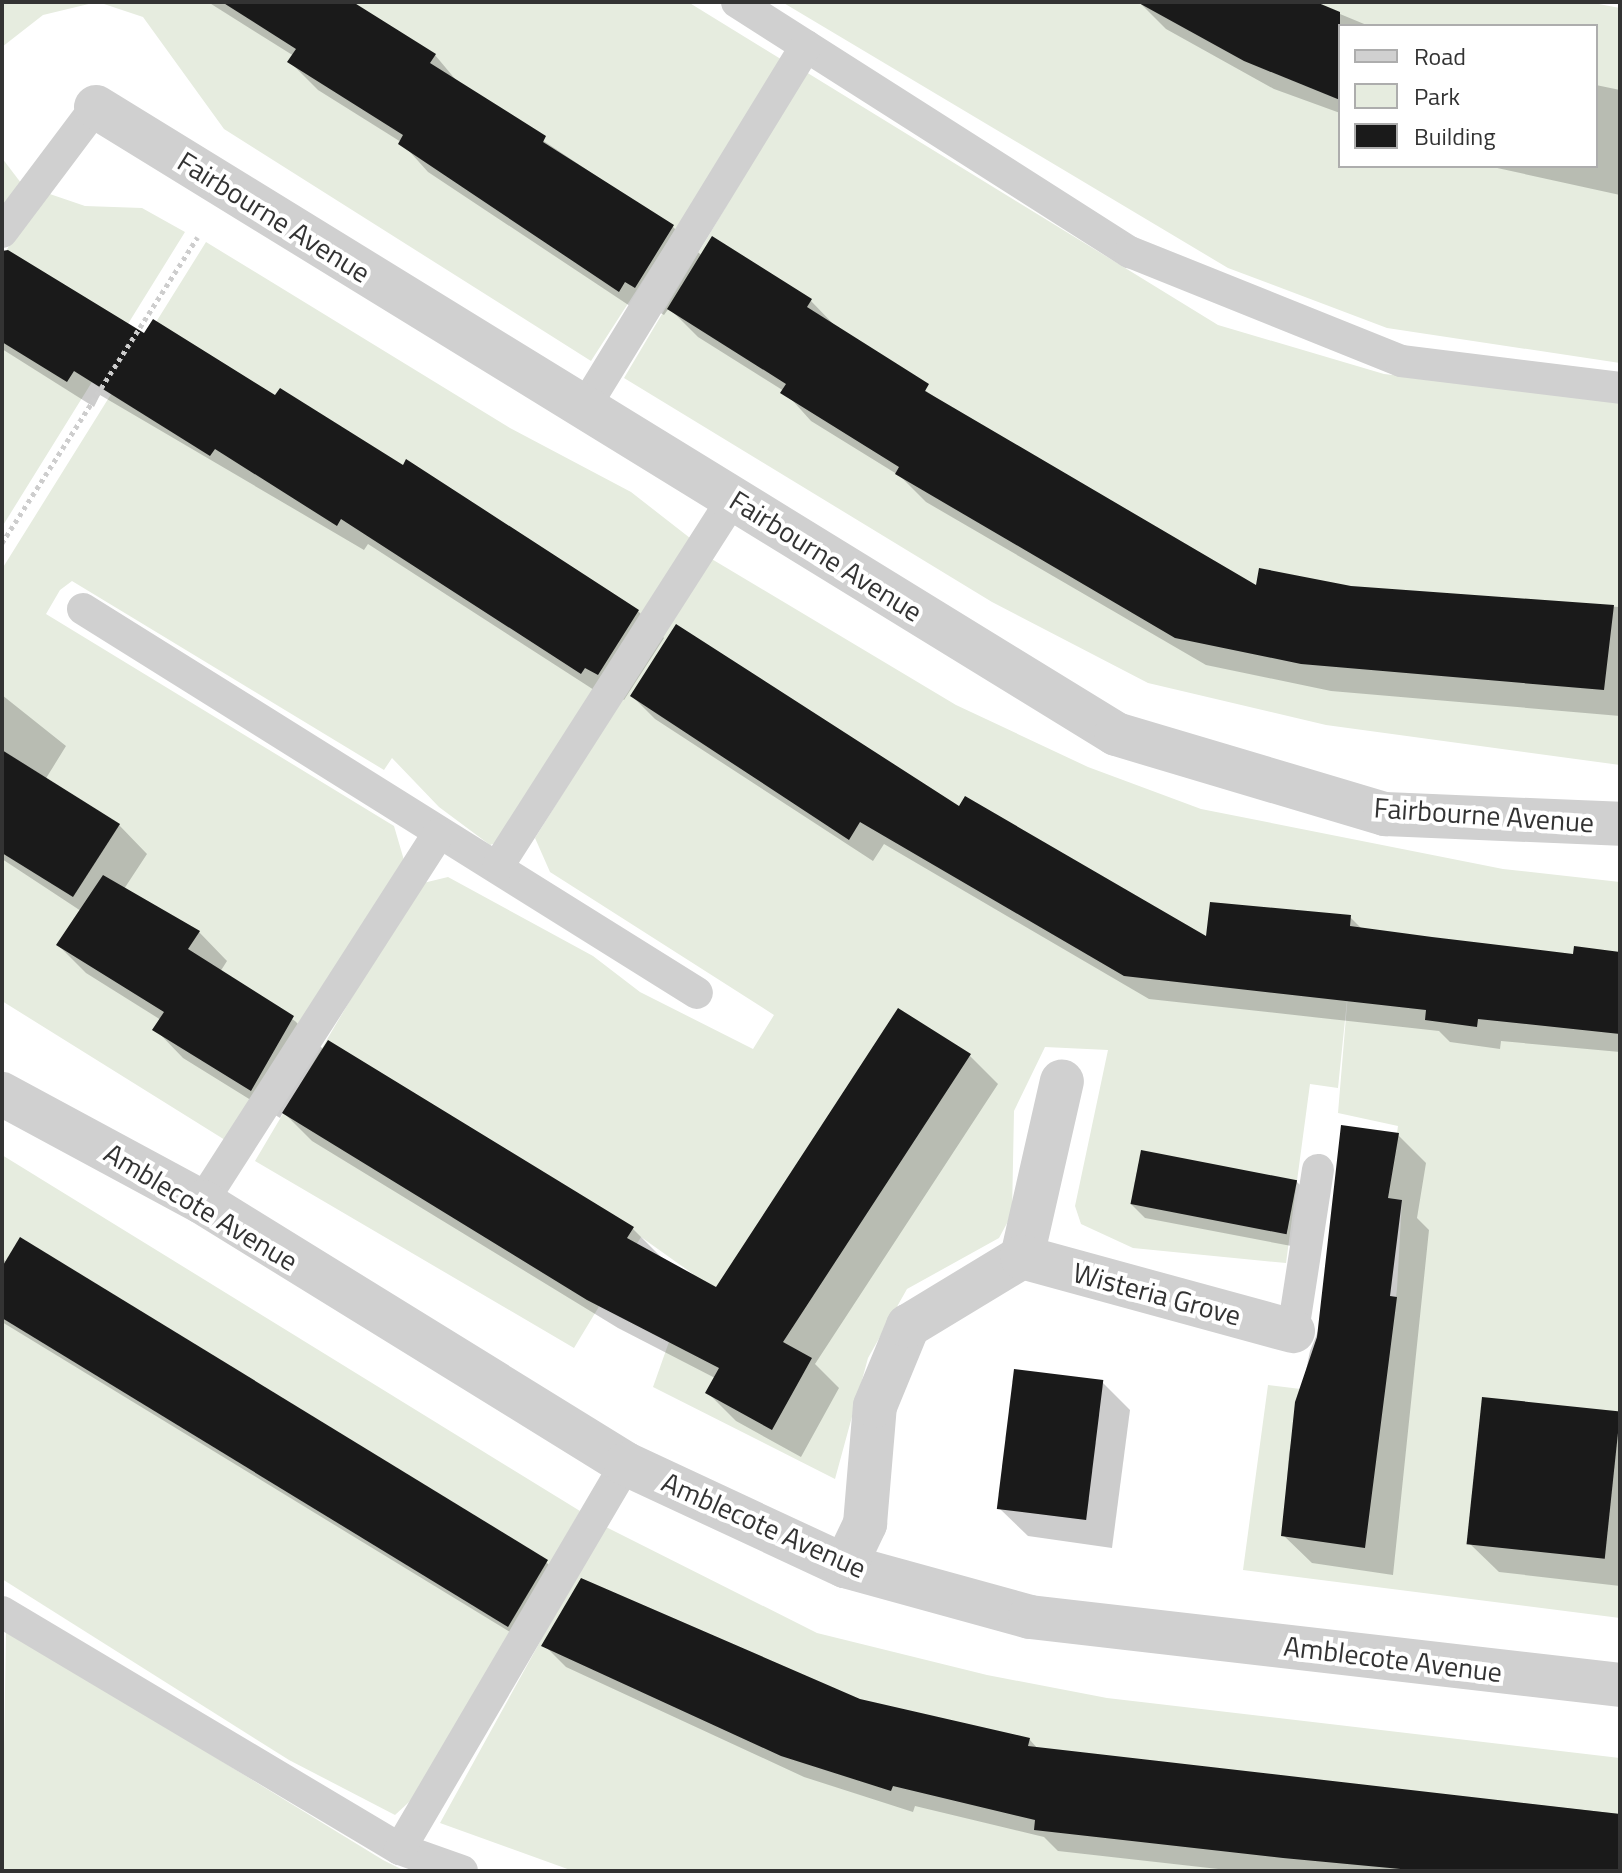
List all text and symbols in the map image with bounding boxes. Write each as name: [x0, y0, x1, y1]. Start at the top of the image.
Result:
legend: [1338, 24, 1598, 168]
text: Road: [1414, 38, 1466, 74]
text: Park: [1414, 78, 1460, 114]
text: Building: [1414, 118, 1496, 154]
street label: Fairbourne Avenue: [172, 144, 376, 290]
street label: Fairbourne Avenue: [724, 483, 928, 629]
street label: Fairbourne Avenue: [1373, 791, 1595, 839]
street label: Amblecote Avenue: [98, 1136, 304, 1278]
street label: Wisteria Grove: [1069, 1255, 1245, 1333]
street label: Amblecote Avenue: [657, 1465, 871, 1585]
street label: Amblecote Avenue: [1282, 1629, 1504, 1689]

